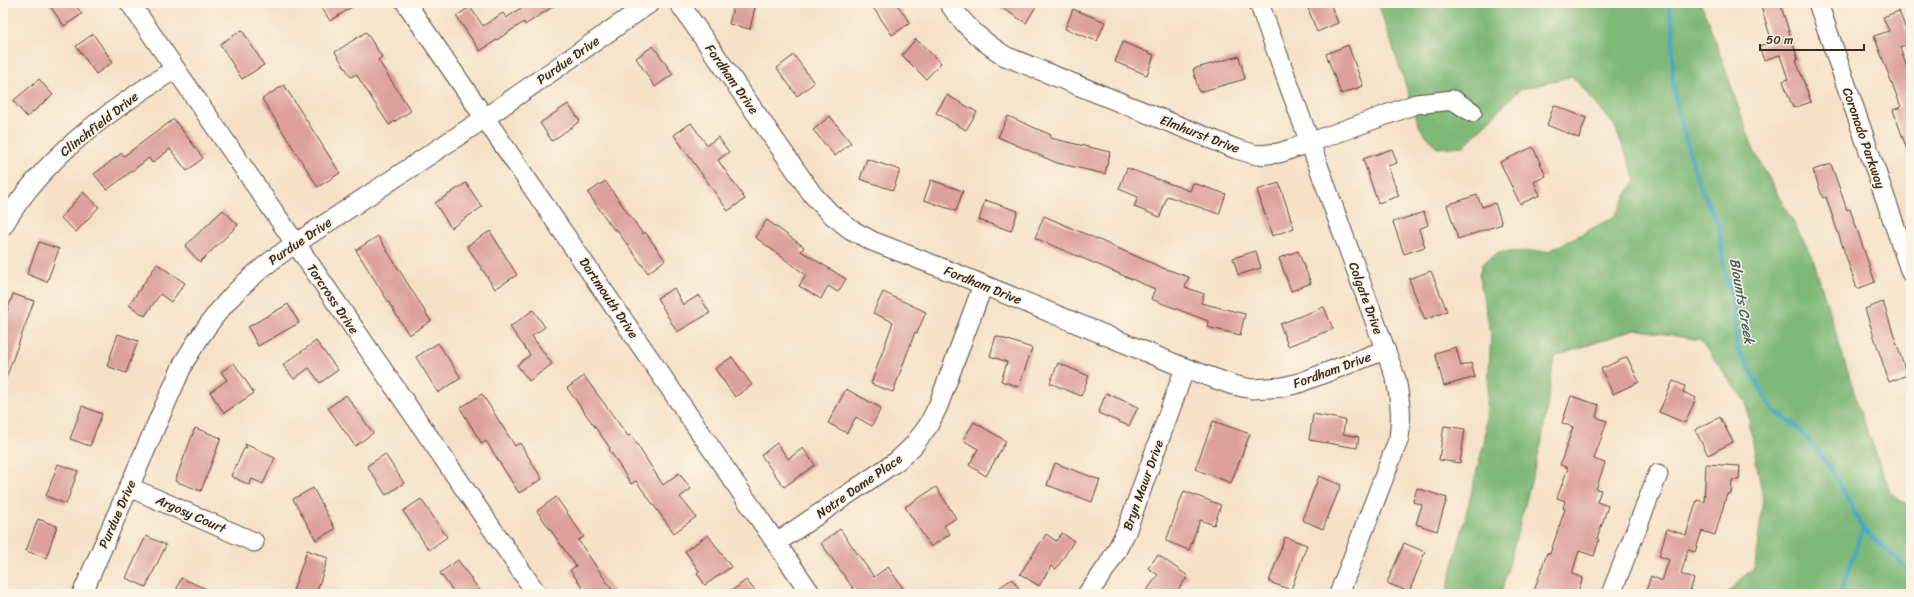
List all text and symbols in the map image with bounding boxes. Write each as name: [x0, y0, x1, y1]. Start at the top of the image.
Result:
scale bar: [1760, 26, 1864, 52]
street label: Purdue Drive: [531, 29, 605, 90]
text: 50 m: [1766, 29, 1793, 51]
street label: Fordham Drive: [699, 39, 765, 119]
street label: Coronado Parkway: [1836, 84, 1892, 192]
street label: Clinchfield Drive: [54, 85, 144, 162]
street label: Elmhurst Drive: [1157, 108, 1244, 160]
street label: Purdue Drive: [263, 211, 337, 271]
street label: Dartmouth Drive: [573, 253, 645, 344]
water label: Blounts Creek: [1722, 256, 1762, 348]
street label: Colgate Drive: [1342, 258, 1390, 338]
street label: Torcross Drive: [301, 259, 365, 339]
street label: Fordham Drive: [941, 259, 1026, 311]
street label: Fordham Drive: [1290, 345, 1375, 395]
street label: Bryn Mawr Drive: [1116, 436, 1170, 534]
street label: Notre Dame Place: [811, 447, 907, 525]
street label: Purdue Drive: [92, 476, 142, 552]
street label: Argosy Court: [151, 488, 231, 540]

